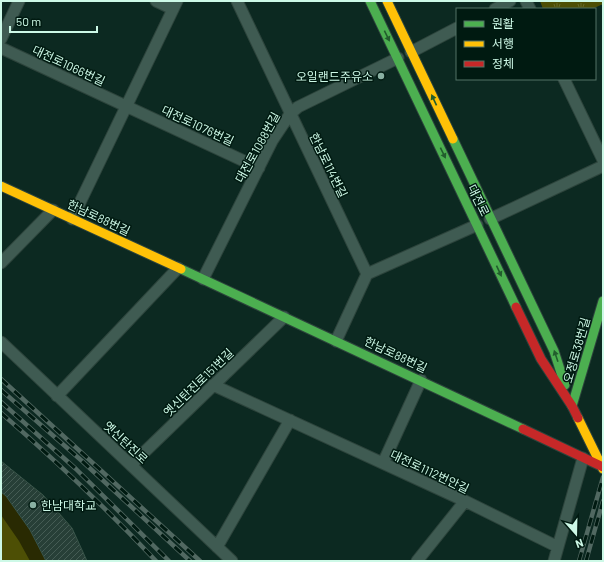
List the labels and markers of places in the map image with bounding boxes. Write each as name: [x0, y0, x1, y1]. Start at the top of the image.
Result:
place label: 오일랜드주유소: [296, 69, 373, 83]
marker: 오일랜드주유소: [376, 71, 386, 81]
place label: 한남대학교: [41, 498, 96, 512]
marker: 한남대학교: [28, 500, 38, 510]

